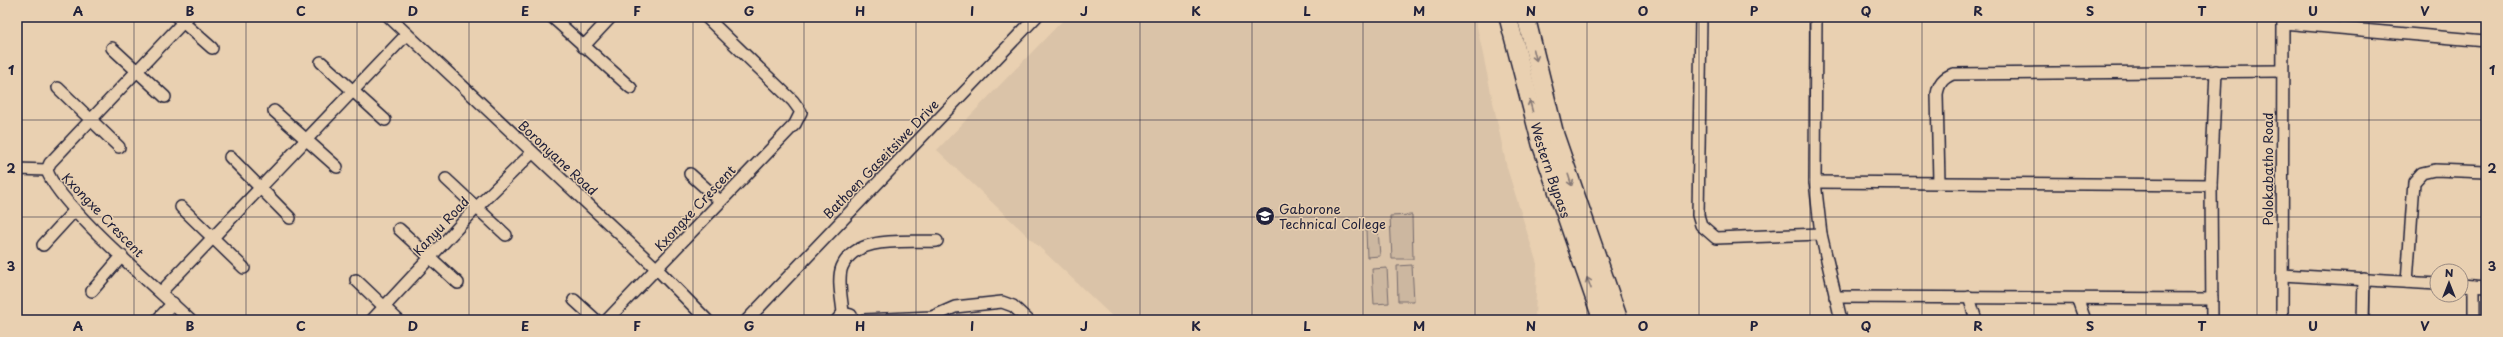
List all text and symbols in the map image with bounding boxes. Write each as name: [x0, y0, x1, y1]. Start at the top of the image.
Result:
text: A: [73, 1, 83, 20]
text: B: [186, 1, 195, 20]
text: C: [296, 1, 306, 20]
text: D: [408, 1, 418, 20]
text: E: [521, 1, 529, 20]
text: F: [633, 1, 641, 20]
text: G: [744, 1, 754, 20]
text: H: [855, 1, 865, 20]
text: I: [970, 1, 974, 20]
text: J: [1080, 1, 1088, 20]
text: K: [1191, 1, 1201, 20]
text: L: [1303, 1, 1311, 20]
text: M: [1413, 1, 1425, 20]
text: N: [1526, 1, 1536, 20]
text: O: [1638, 1, 1648, 20]
text: P: [1750, 1, 1759, 20]
text: Q: [1861, 1, 1871, 20]
text: R: [1973, 1, 1983, 20]
text: S: [2086, 1, 2094, 20]
text: T: [2198, 1, 2207, 20]
text: U: [2308, 1, 2318, 20]
text: V: [2420, 1, 2430, 20]
one-way arrow: [1532, 48, 1539, 61]
text: 1: [8, 60, 14, 79]
text: 1: [2489, 60, 2495, 79]
street label: Bathoen Gaseitsiwe Drive: [819, 95, 943, 222]
one-way arrow: [1527, 100, 1534, 113]
street label: Polokabatho Road: [2258, 112, 2277, 226]
street label: Boronyane Road: [515, 116, 602, 199]
street label: Western Bypass: [1527, 120, 1576, 220]
text: 2: [6, 158, 16, 177]
text: 2: [2487, 158, 2497, 177]
street label: Kxongxe Crescent: [650, 161, 739, 255]
street label: Kxongxe Crescent: [58, 168, 149, 261]
one-way arrow: [1567, 173, 1574, 186]
street label: Kanyu Road: [408, 192, 473, 259]
place label: Gaborone Technical College: [1279, 199, 1386, 233]
school or university icon: Gaborone Technical College: [1254, 205, 1276, 227]
text: 3: [7, 256, 16, 275]
text: 3: [2488, 256, 2497, 275]
north arrow: [2429, 263, 2469, 303]
text: N: [2445, 264, 2454, 281]
one-way arrow: [1584, 278, 1592, 290]
text: A: [73, 316, 83, 335]
text: B: [186, 316, 195, 335]
text: C: [296, 316, 306, 335]
text: D: [408, 316, 418, 335]
text: E: [521, 316, 529, 335]
text: F: [633, 316, 641, 335]
text: G: [744, 316, 754, 335]
text: H: [855, 316, 865, 335]
text: I: [970, 316, 974, 335]
text: J: [1080, 316, 1088, 335]
text: K: [1191, 316, 1201, 335]
text: L: [1303, 316, 1311, 335]
text: M: [1413, 316, 1425, 335]
text: N: [1526, 316, 1536, 335]
text: O: [1638, 316, 1648, 335]
text: P: [1750, 316, 1759, 335]
text: Q: [1861, 316, 1871, 335]
text: R: [1973, 316, 1983, 335]
text: S: [2086, 316, 2094, 335]
text: T: [2198, 316, 2207, 335]
text: U: [2308, 316, 2318, 335]
text: V: [2420, 316, 2430, 335]

